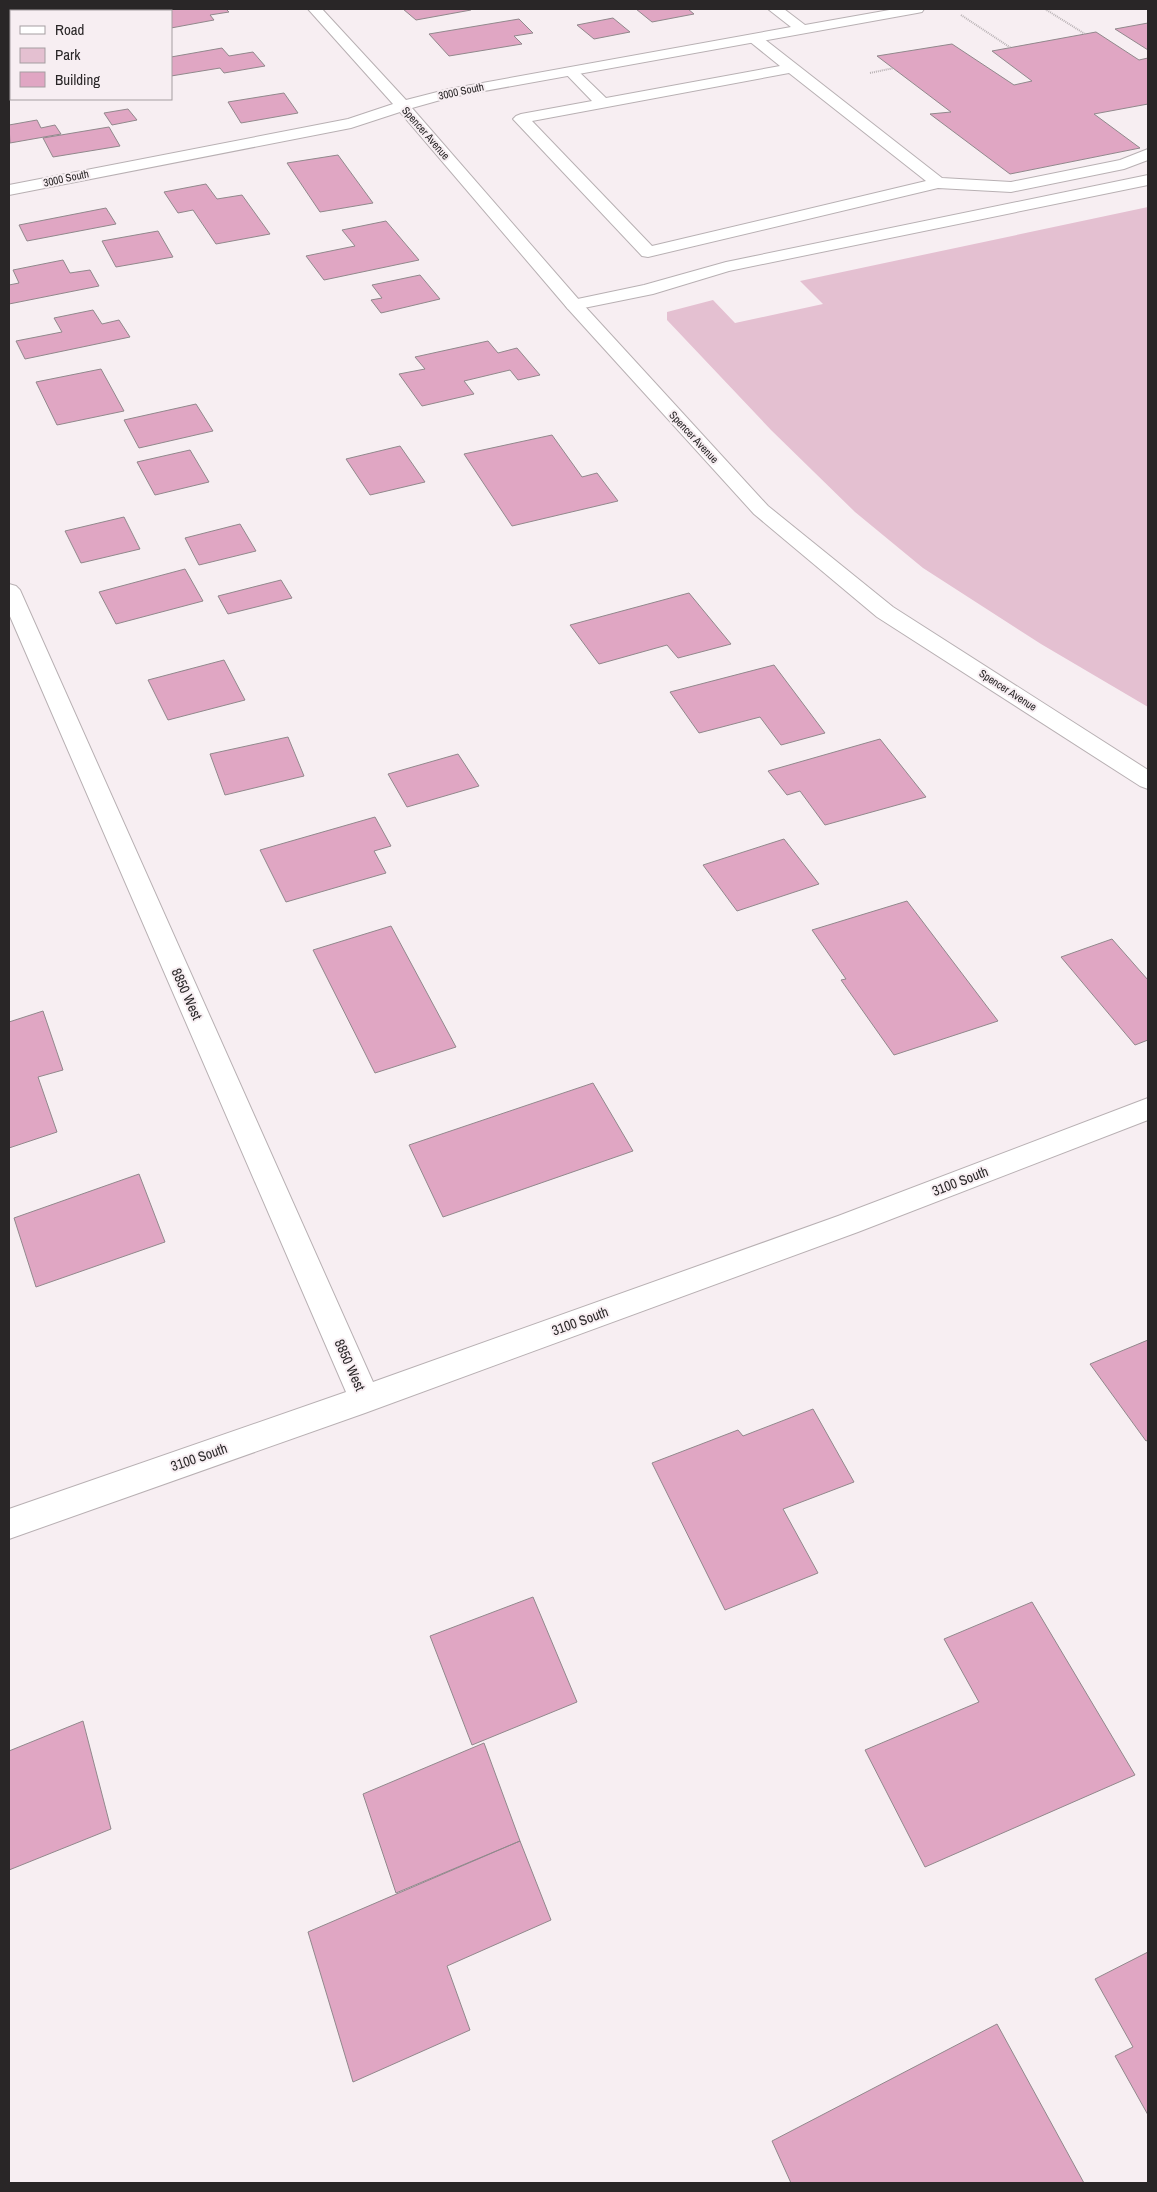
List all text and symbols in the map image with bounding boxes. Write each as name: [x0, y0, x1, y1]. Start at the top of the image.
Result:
legend: [10, 10, 172, 100]
text: Road: [55, 19, 84, 40]
text: Park: [55, 44, 81, 65]
text: Building: [55, 69, 100, 90]
street label: 3000 South: [437, 79, 485, 103]
street label: Spencer Avenue: [399, 103, 453, 163]
street label: 3000 South: [42, 166, 90, 190]
street label: Spencer Avenue: [666, 408, 722, 466]
street label: Spencer Avenue: [976, 666, 1040, 714]
street label: 8850 West: [168, 965, 206, 1023]
street label: 3100 South: [929, 1162, 991, 1200]
street label: 3100 South: [549, 1302, 611, 1340]
street label: 8850 West: [331, 1336, 369, 1394]
street label: 3100 South: [168, 1439, 230, 1475]

